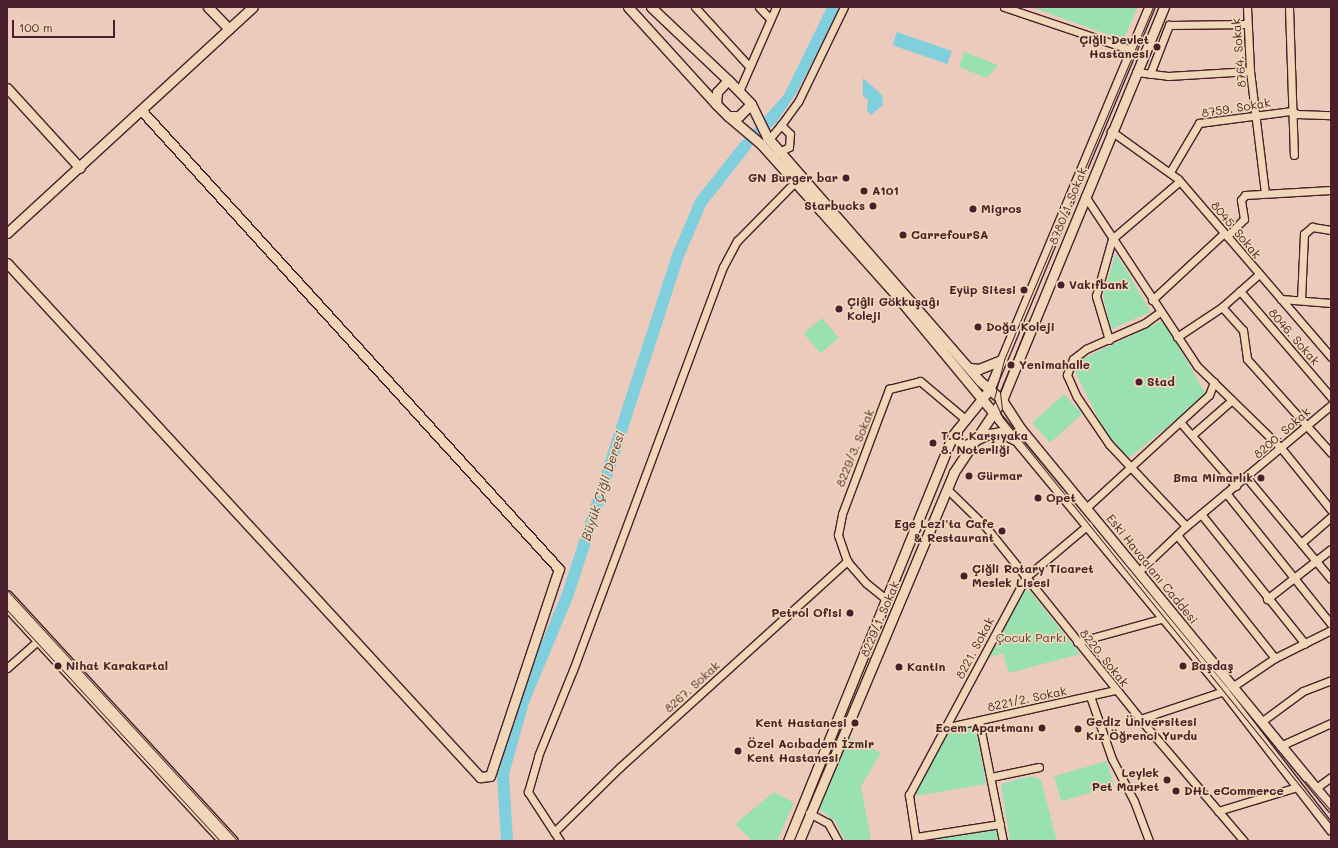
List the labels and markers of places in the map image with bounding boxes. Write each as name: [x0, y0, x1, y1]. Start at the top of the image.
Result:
place label: Çiğli Devlet Hastanesi: [1079, 33, 1149, 61]
marker: Çiğli Devlet Hastanesi: [1152, 42, 1162, 52]
place label: GN Burger bar: [748, 171, 838, 185]
marker: GN Burger bar: [841, 173, 851, 183]
place label: A101: [872, 184, 899, 198]
marker: A101: [859, 186, 869, 196]
place label: Starbucks: [804, 199, 865, 213]
marker: Starbucks: [868, 201, 878, 211]
place label: Migros: [981, 202, 1021, 216]
marker: Migros: [968, 204, 978, 214]
place label: CarrefourSA: [911, 228, 988, 242]
marker: CarrefourSA: [898, 230, 908, 240]
place label: Vakıfbank: [1069, 278, 1128, 292]
marker: Vakıfbank: [1056, 280, 1066, 290]
place label: Eyüp Sitesi: [949, 283, 1016, 297]
marker: Eyüp Sitesi: [1019, 285, 1029, 295]
place label: Çiĝli Gökkuşaĝı Koleji: [847, 295, 940, 323]
marker: Çiĝli Gökkuşaĝı Koleji: [834, 304, 844, 314]
place label: Doğa Koleji: [986, 320, 1055, 334]
marker: Doğa Koleji: [973, 322, 983, 332]
place label: Yenimahalle: [1019, 358, 1090, 372]
marker: Yenimahalle: [1006, 360, 1016, 370]
place label: Stad: [1147, 375, 1175, 389]
marker: Stad: [1134, 377, 1144, 387]
place label: T.C. Karşıyaka 8. Noterliği: [941, 429, 1028, 457]
marker: T.C. Karşıyaka 8. Noterliği: [928, 438, 938, 448]
place label: Gürmar: [977, 469, 1023, 483]
marker: Gürmar: [964, 471, 974, 481]
place label: Bma Mimarlık: [1173, 471, 1253, 485]
marker: Bma Mimarlık: [1256, 473, 1266, 483]
place label: Opet: [1046, 491, 1076, 505]
marker: Opet: [1033, 493, 1043, 503]
place label: Ege Lezi'ta Cafe & Restaurant: [894, 517, 994, 545]
marker: Ege Lezi'ta Cafe & Restaurant: [997, 526, 1007, 536]
place label: Çiğli Rotary Ticaret Meslek Lisesi: [972, 562, 1094, 590]
marker: Çiğli Rotary Ticaret Meslek Lisesi: [959, 571, 969, 581]
place label: Petrol Ofisi: [771, 606, 842, 620]
marker: Petrol Ofisi: [845, 608, 855, 618]
place label: Nihat Karakartal: [66, 659, 168, 673]
place label: Başdaş: [1191, 659, 1234, 673]
place label: Kantin: [907, 660, 945, 674]
marker: Nihat Karakartal: [53, 661, 63, 671]
marker: Başdaş: [1178, 661, 1188, 671]
marker: Kantin: [894, 662, 904, 672]
place label: Gediz Üniversitesi Kız Öğrenci Yurdu: [1086, 715, 1197, 743]
place label: Kent Hastanesi: [756, 716, 847, 730]
marker: Kent Hastanesi: [850, 718, 860, 728]
place label: Ecem Apartmanı: [935, 721, 1034, 735]
marker: Ecem Apartmanı: [1037, 723, 1047, 733]
marker: Gediz Üniversitesi Kız Öğrenci Yurdu: [1073, 724, 1083, 734]
place label: Özel Acıbadem İzmir Kent Hastanesi: [747, 737, 874, 765]
marker: Özel Acıbadem İzmir Kent Hastanesi: [732, 745, 744, 757]
place label: Leylek Pet Market: [1092, 766, 1159, 794]
marker: Leylek Pet Market: [1162, 775, 1172, 785]
place label: DHL eCommerce: [1184, 784, 1284, 798]
marker: DHL eCommerce: [1171, 786, 1181, 796]

